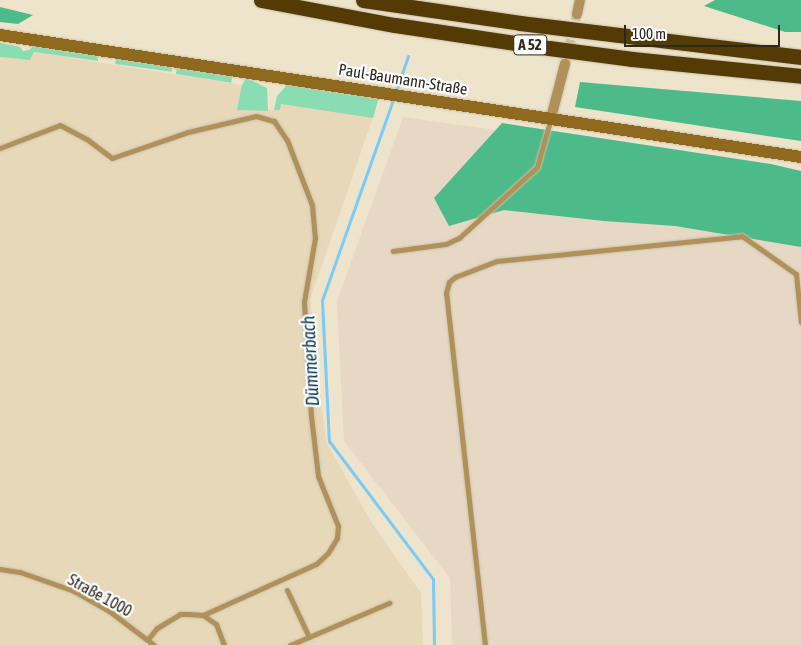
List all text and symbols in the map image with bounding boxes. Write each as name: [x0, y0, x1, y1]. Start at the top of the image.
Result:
scale bar: [626, 15, 782, 47]
text: 100 m: [632, 25, 666, 42]
road number: A 52: [512, 32, 548, 58]
street label: Paul-Baumann-Straße: [337, 59, 469, 99]
water label: Dümmerbach: [298, 315, 324, 407]
street label: Straße 1000: [65, 570, 135, 620]

